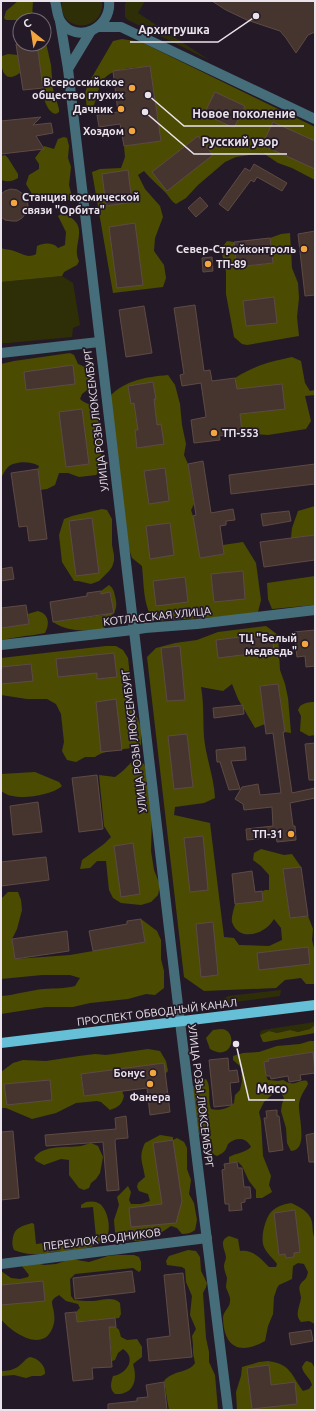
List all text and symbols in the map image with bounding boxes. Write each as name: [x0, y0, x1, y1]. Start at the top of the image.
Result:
north arrow: [12, 12, 52, 52]
text: С: [21, 16, 33, 30]
callout: Архигрушка: [130, 18, 218, 42]
text: Архигрушка: [138, 23, 210, 36]
place label: Всероссийское общество глухих: [32, 76, 124, 101]
marker: Всероссийское общество глухих: [127, 83, 137, 93]
callout: Новое поколение: [184, 102, 304, 126]
place label: Дачник: [73, 103, 114, 115]
marker: Дачник: [116, 104, 126, 114]
text: Новое поколение: [192, 107, 296, 120]
place label: Хоздом: [83, 125, 124, 137]
marker: Хоздом: [127, 126, 137, 136]
callout: Русский узор: [194, 130, 287, 154]
text: Русский узор: [202, 135, 278, 148]
place label: Станция космической связи "Орбита": [22, 191, 140, 216]
marker: Станция космической связи "Орбита": [9, 198, 19, 208]
place label: Север-Стройконтроль: [176, 243, 296, 255]
marker: Север-Стройконтроль: [299, 244, 309, 254]
place label: ТП-89: [216, 258, 247, 270]
marker: ТП-89: [203, 259, 213, 269]
street label: УЛИЦА РОЗЫ ЛЮКСЕМБУРГ: [81, 347, 111, 492]
place label: ТП-553: [222, 427, 259, 439]
marker: ТП-553: [209, 428, 219, 438]
street label: КОТЛАССКАЯ УЛИЦА: [102, 604, 212, 628]
place label: ТЦ "Белый медведь": [239, 632, 297, 657]
marker: ТЦ "Белый медведь": [300, 639, 310, 649]
street label: УЛИЦА РОЗЫ ЛЮКСЕМБУРГ: [119, 668, 149, 813]
place label: ТП-31: [252, 828, 283, 840]
marker: ТП-31: [286, 829, 296, 839]
street label: ПРОСПЕКТ ОБВОДНЫЙ КАНАЛ: [76, 996, 238, 1028]
street label: УЛИЦА РОЗЫ ЛЮКСЕМБУРГ: [186, 1024, 216, 1169]
place label: Бонус: [114, 1067, 146, 1079]
marker: Бонус: [148, 1068, 158, 1078]
callout: Мясо: [249, 1076, 295, 1100]
marker: Фанера: [145, 1079, 155, 1089]
text: Мясо: [257, 1082, 287, 1095]
place label: Фанера: [130, 1091, 170, 1103]
street label: ПЕРЕУЛОК ВОДНИКОВ: [43, 1226, 161, 1252]

